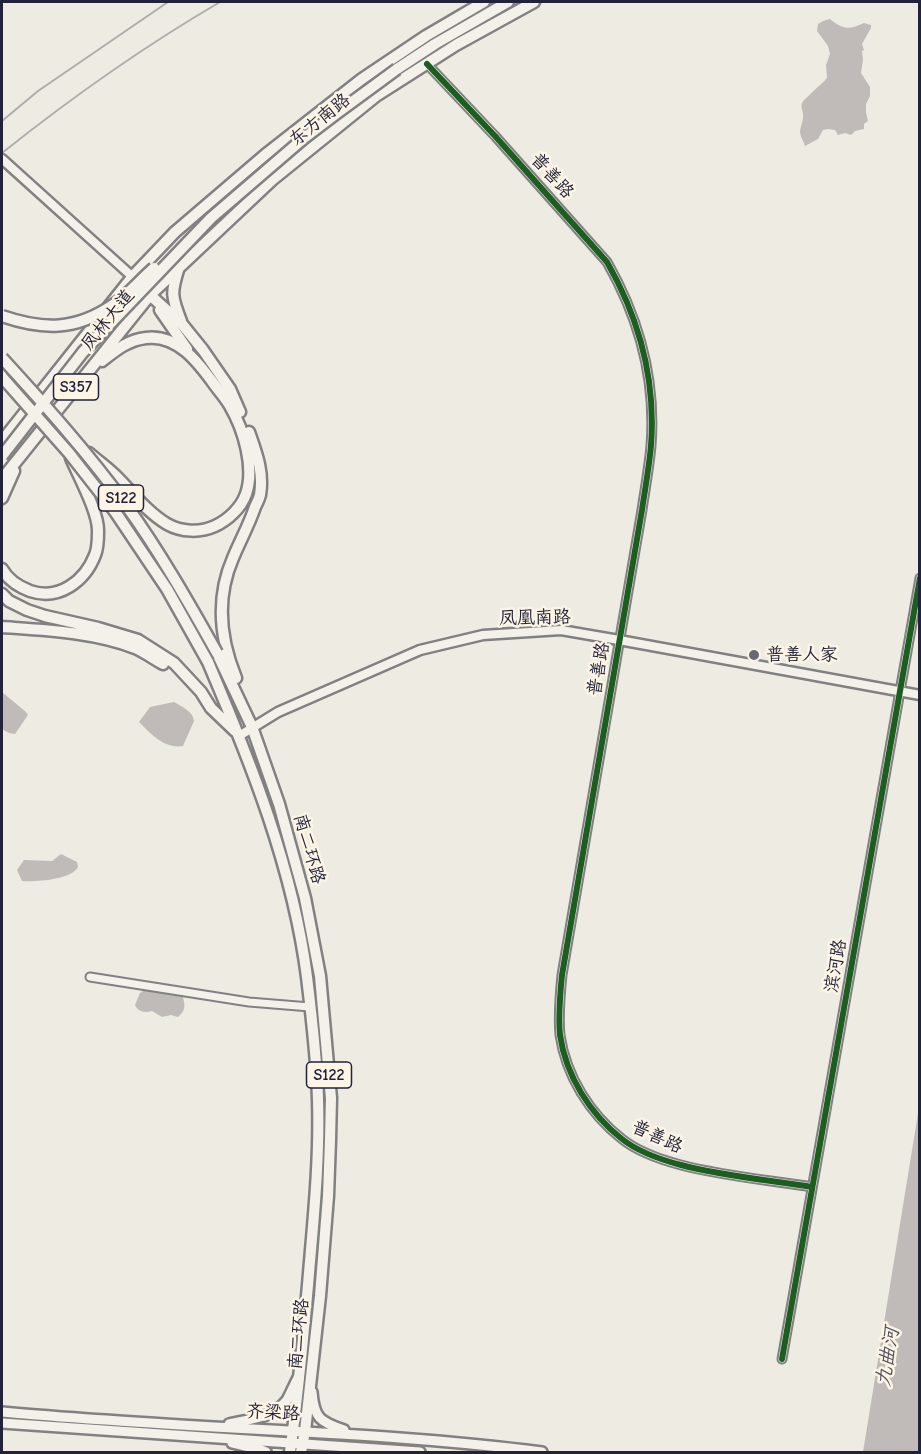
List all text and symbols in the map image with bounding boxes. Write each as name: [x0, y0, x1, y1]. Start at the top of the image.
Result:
street label: 东方南路: [285, 89, 355, 151]
street label: 普善路: [526, 149, 578, 203]
street label: 凤林大道: [77, 285, 139, 355]
road number: S357: [54, 374, 98, 400]
road number: S122: [98, 485, 144, 511]
street label: 凤凰南路: [499, 607, 571, 629]
street label: 普善路: [584, 641, 614, 697]
place label: 普善人家: [766, 644, 838, 666]
marker: 普善人家: [747, 648, 761, 662]
street label: 南二环路: [289, 811, 329, 887]
street label: 滨河路: [821, 938, 851, 994]
road number: S122: [306, 1062, 352, 1088]
street label: 普善路: [628, 1116, 686, 1158]
street label: 南二环路: [284, 1297, 314, 1371]
water label: 九曲河: [871, 1325, 905, 1389]
street label: 齐梁路: [245, 1401, 301, 1425]

